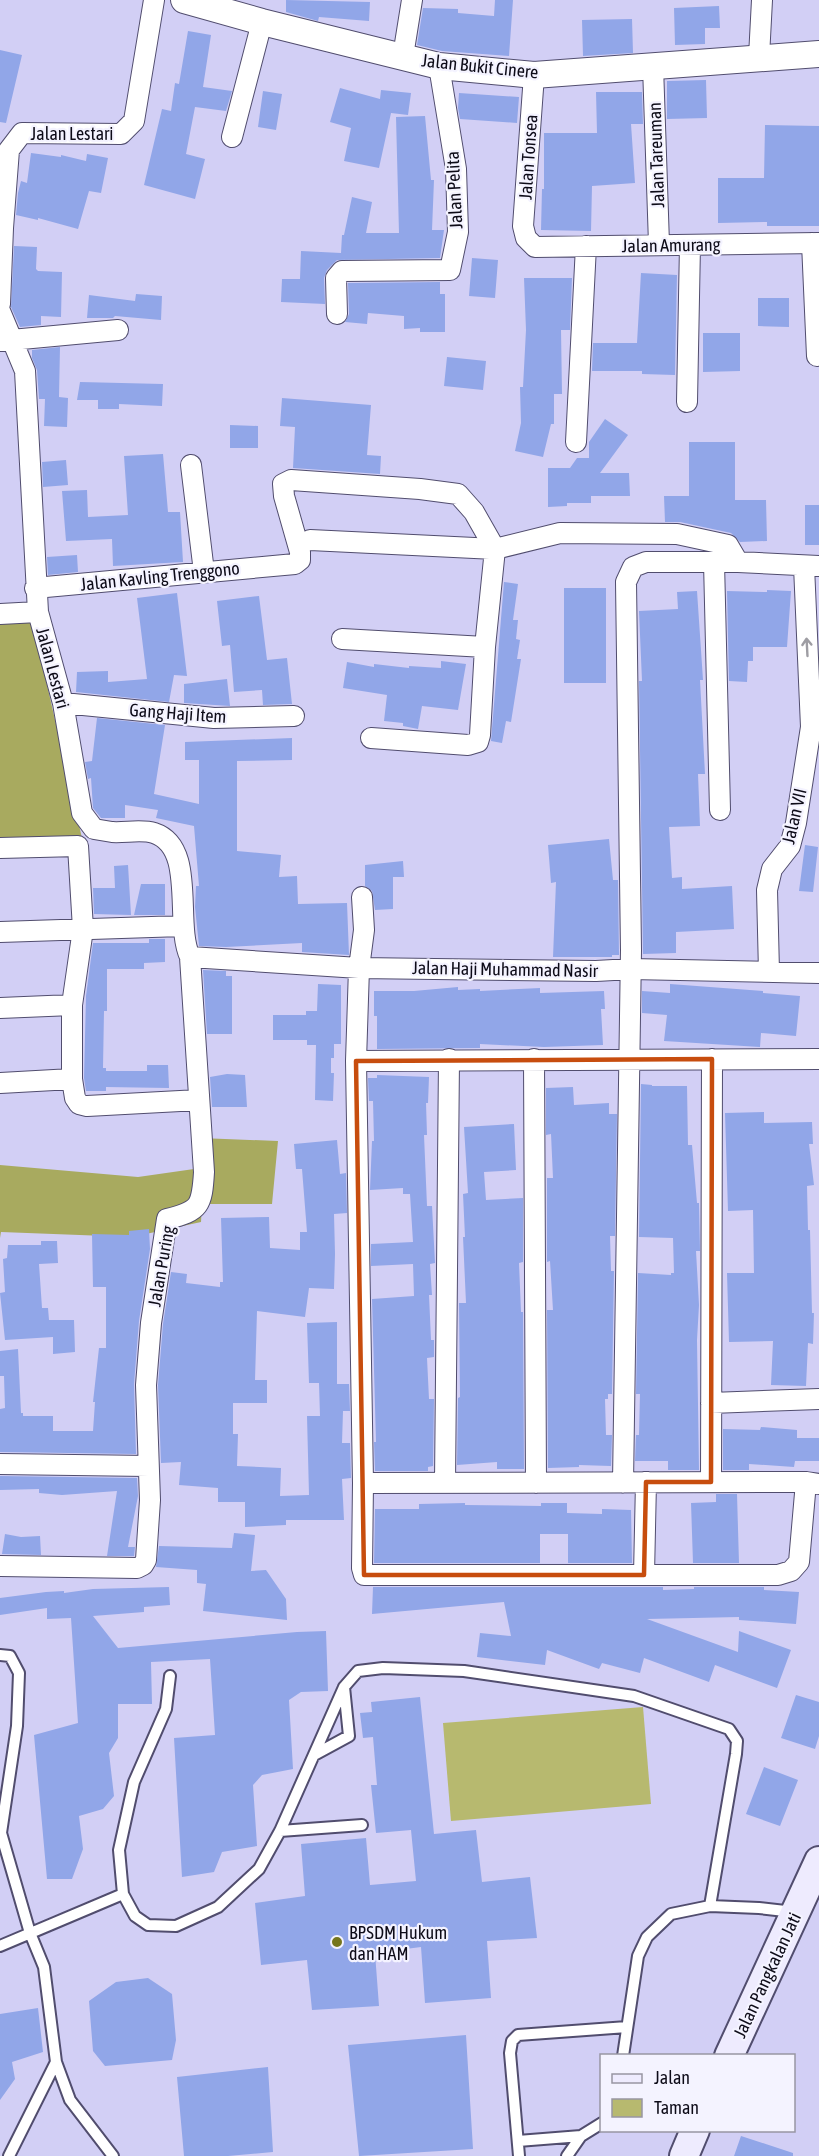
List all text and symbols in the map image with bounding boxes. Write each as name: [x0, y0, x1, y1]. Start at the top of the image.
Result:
street label: Jalan Bukit Cinere: [420, 49, 540, 83]
street label: Jalan Tareuman: [644, 102, 668, 208]
street label: Jalan Tonsea: [515, 114, 541, 200]
street label: Jalan Lestari: [31, 123, 113, 144]
street label: Jalan Pelita: [441, 151, 467, 229]
street label: Jalan Amurang: [621, 234, 721, 256]
street label: Jalan Kavling Trenggono: [79, 557, 241, 595]
street label: Jalan Lestari: [32, 625, 74, 711]
one-way arrow: [802, 638, 813, 658]
street label: Gang Haji Item: [129, 699, 227, 727]
street label: Jalan VII: [777, 786, 811, 846]
street label: Jalan Haji Muhammad Nasir: [412, 957, 599, 981]
street label: Jalan Puring: [144, 1224, 178, 1308]
street label: Jalan Pangkalan Jati: [729, 1909, 805, 2041]
place label: BPSDM Hukum dan HAM: [349, 1922, 447, 1964]
marker: BPSDM Hukum dan HAM: [330, 1935, 344, 1949]
legend: [600, 2054, 795, 2132]
text: Jalan: [654, 2067, 690, 2088]
text: Taman: [654, 2097, 699, 2118]

